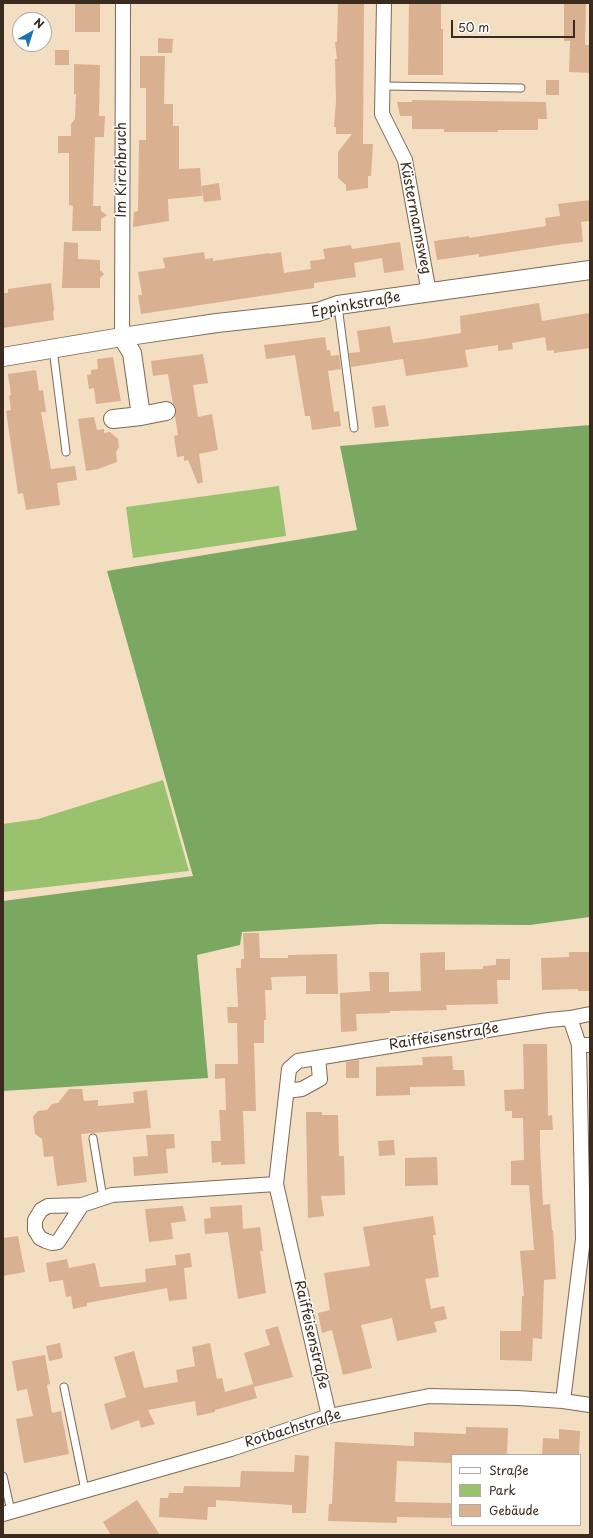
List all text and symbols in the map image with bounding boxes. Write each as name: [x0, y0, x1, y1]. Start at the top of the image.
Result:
north arrow: [12, 12, 52, 52]
scale bar: [453, 12, 577, 38]
text: N: [31, 14, 48, 32]
text: 50 m: [458, 18, 489, 36]
street label: Im Kirchbruch: [114, 122, 130, 218]
street label: Küstermannsweg: [396, 160, 434, 276]
street label: Eppinkstraße: [310, 289, 402, 321]
street label: Raiffeisenstraße: [388, 1020, 500, 1054]
street label: Raiffeisenstraße: [290, 1279, 332, 1391]
street label: Rotbachstraße: [243, 1406, 343, 1452]
legend: [451, 1454, 581, 1526]
text: Straße: [489, 1461, 529, 1479]
text: Park: [489, 1481, 516, 1499]
text: Gebäude: [489, 1501, 539, 1519]

